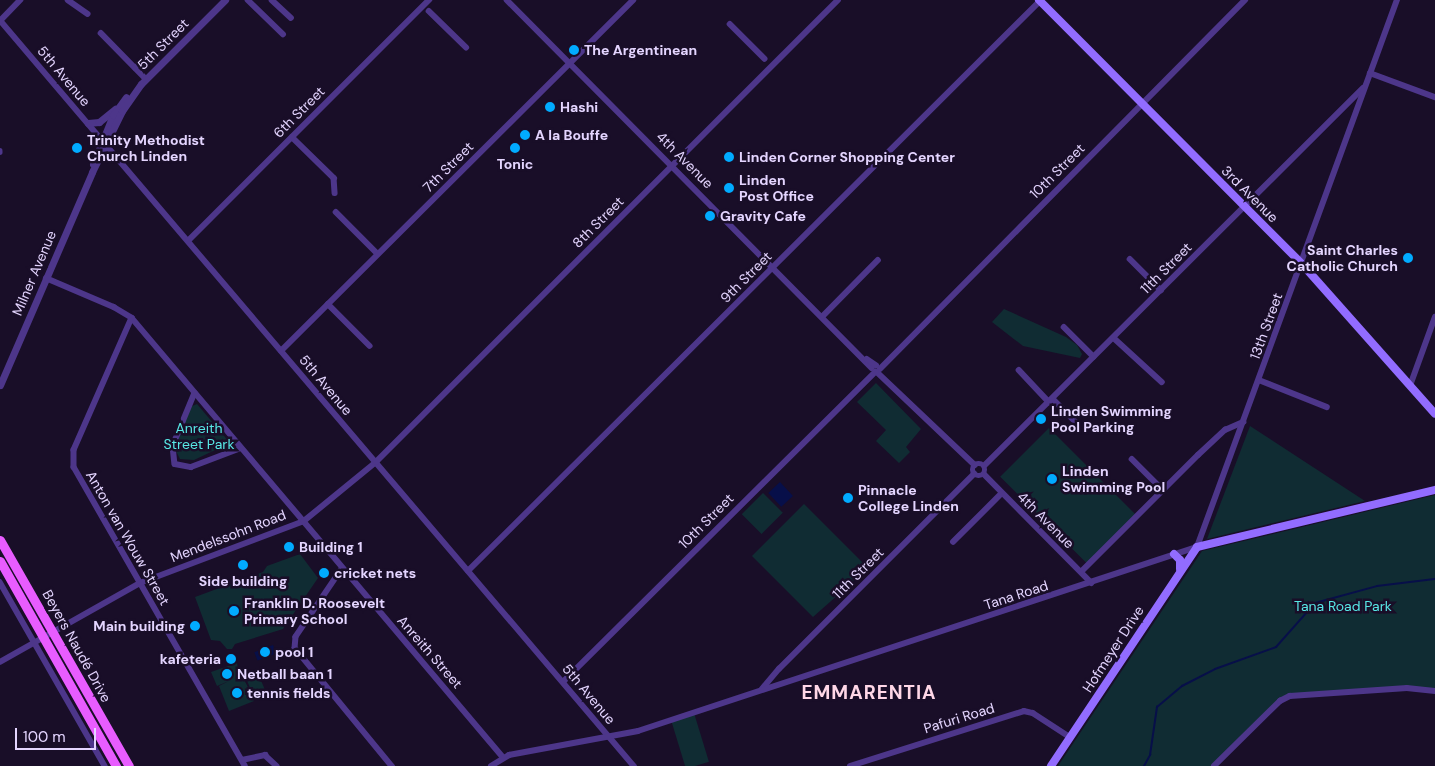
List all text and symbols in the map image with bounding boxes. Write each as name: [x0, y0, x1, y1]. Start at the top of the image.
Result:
street label: 5th Street: [134, 15, 192, 73]
street label: 5th Avenue: [34, 42, 94, 110]
place label: The Argentinean: [584, 42, 697, 58]
marker: The Argentinean: [568, 44, 580, 56]
street label: 6th Street: [270, 83, 328, 141]
place label: Hashi: [560, 99, 598, 115]
marker: Hashi: [544, 101, 556, 113]
place label: A la Bouffe: [535, 127, 608, 143]
street label: 4th Avenue: [653, 128, 717, 192]
marker: A la Bouffe: [519, 129, 531, 141]
place label: Trinity Methodist Church Linden: [87, 132, 205, 164]
street label: 7th Street: [419, 138, 477, 196]
street label: 10th Street: [1026, 140, 1088, 202]
marker: Trinity Methodist Church Linden: [71, 142, 83, 154]
marker: Tonic: [509, 142, 521, 154]
place label: Linden Corner Shopping Center: [739, 149, 955, 165]
marker: Linden Corner Shopping Center: [723, 151, 735, 163]
place label: Tonic: [497, 156, 533, 172]
street label: 3rd Avenue: [1218, 162, 1282, 226]
place label: Linden Post Office: [739, 172, 814, 204]
marker: Linden Post Office: [723, 182, 735, 194]
street label: 8th Street: [569, 193, 627, 251]
place label: Gravity Cafe: [720, 208, 806, 224]
marker: Gravity Cafe: [704, 210, 716, 222]
street label: Milner Avenue: [9, 228, 59, 318]
street label: 11th Street: [1137, 239, 1195, 297]
place label: Saint Charles Catholic Church: [1287, 242, 1398, 274]
street label: 9th Street: [717, 248, 775, 306]
marker: Saint Charles Catholic Church: [1402, 252, 1414, 264]
street label: 13th Street: [1246, 290, 1286, 362]
street label: 5th Avenue: [296, 351, 356, 419]
place label: Linden Swimming Pool Parking: [1051, 403, 1172, 436]
marker: Linden Swimming Pool Parking: [1035, 413, 1047, 425]
park label: Anreith Street Park: [163, 420, 235, 452]
place label: Linden Swimming Pool: [1062, 463, 1165, 496]
street label: Anton van Wouw Street: [83, 468, 173, 608]
marker: Linden Swimming Pool: [1046, 473, 1058, 485]
place label: Pinnacle College Linden: [858, 482, 959, 514]
street label: 4th Avenue: [1014, 488, 1078, 552]
street label: 10th Street: [675, 490, 737, 552]
marker: Pinnacle College Linden: [842, 492, 854, 504]
street label: Mendelssohn Road: [168, 506, 288, 566]
place label: Building 1: [299, 539, 363, 555]
marker: Building 1: [283, 541, 295, 553]
street label: 11th Street: [829, 544, 887, 602]
marker: Side building: [237, 559, 249, 571]
place label: cricket nets: [334, 565, 416, 581]
marker: cricket nets: [318, 567, 330, 579]
place label: Side building: [199, 573, 287, 589]
street label: Tana Road: [982, 577, 1050, 613]
street label: Beyers Naudé Drive: [39, 587, 115, 705]
place label: Franklin D. Roosevelt Primary School: [244, 595, 385, 628]
park label: Tana Road Park: [1294, 598, 1392, 614]
street label: Hofmeyer Drive: [1079, 603, 1147, 695]
marker: Franklin D. Roosevelt Primary School: [228, 605, 240, 617]
street label: Anreith Street: [394, 612, 466, 692]
place label: Main building: [93, 618, 185, 634]
marker: Main building: [189, 620, 201, 632]
place label: pool 1: [275, 644, 313, 660]
marker: pool 1: [259, 646, 271, 658]
place label: kafeteria: [160, 651, 221, 667]
marker: kafeteria: [225, 653, 237, 665]
street label: 5th Avenue: [559, 660, 619, 728]
place label: Netball baan 1: [237, 666, 332, 682]
marker: Netball baan 1: [221, 668, 233, 680]
district label: EMMARENTIA: [800, 682, 938, 704]
place label: tennis fields: [247, 685, 330, 701]
marker: tennis fields: [231, 687, 243, 699]
street label: Pafuri Road: [922, 699, 996, 737]
scale bar: [18, 718, 99, 750]
text: 100 m: [23, 727, 66, 747]

